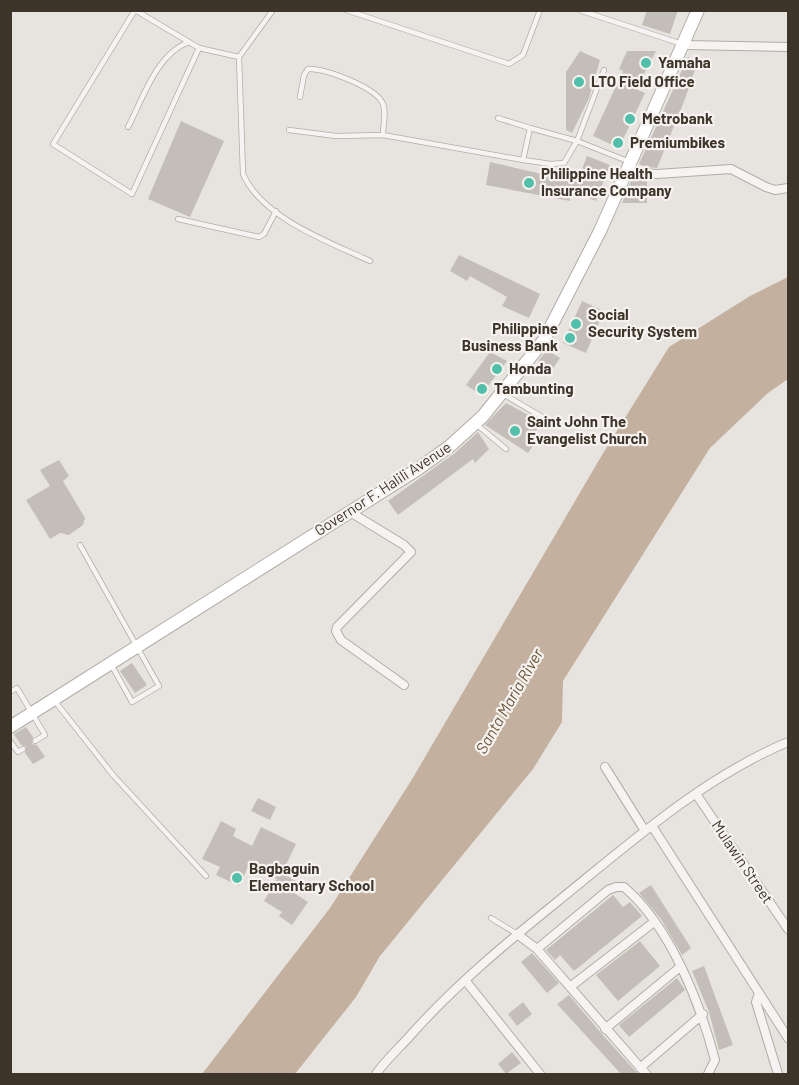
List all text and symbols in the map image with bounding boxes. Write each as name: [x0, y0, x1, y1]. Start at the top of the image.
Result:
place label: Yamaha: [658, 53, 711, 71]
marker: Yamaha: [639, 56, 653, 70]
place label: LTO Field Office: [591, 72, 695, 90]
marker: LTO Field Office: [572, 75, 586, 89]
place label: Metrobank: [642, 109, 713, 127]
marker: Metrobank: [623, 112, 637, 126]
place label: Premiumbikes: [630, 133, 725, 151]
marker: Premiumbikes: [611, 136, 625, 150]
place label: Philippine Health Insurance Company: [541, 164, 672, 199]
marker: Philippine Health Insurance Company: [522, 176, 536, 190]
place label: Social Security System: [588, 305, 697, 340]
marker: Social Security System: [569, 317, 583, 331]
place label: Philippine Business Bank: [462, 319, 558, 354]
marker: Philippine Business Bank: [563, 331, 577, 345]
place label: Honda: [509, 359, 551, 377]
marker: Honda: [490, 362, 504, 376]
place label: Tambunting: [494, 379, 574, 397]
marker: Tambunting: [475, 382, 489, 396]
place label: Saint John The Evangelist Church: [527, 412, 647, 447]
marker: Saint John The Evangelist Church: [508, 424, 522, 438]
street label: Governor F. Halili Avenue: [311, 437, 454, 539]
water label: Santa Maria River: [471, 644, 547, 757]
street label: Mulawin Street: [708, 816, 777, 906]
place label: Bagbaguin Elementary School: [249, 859, 374, 894]
marker: Bagbaguin Elementary School: [230, 871, 244, 885]

